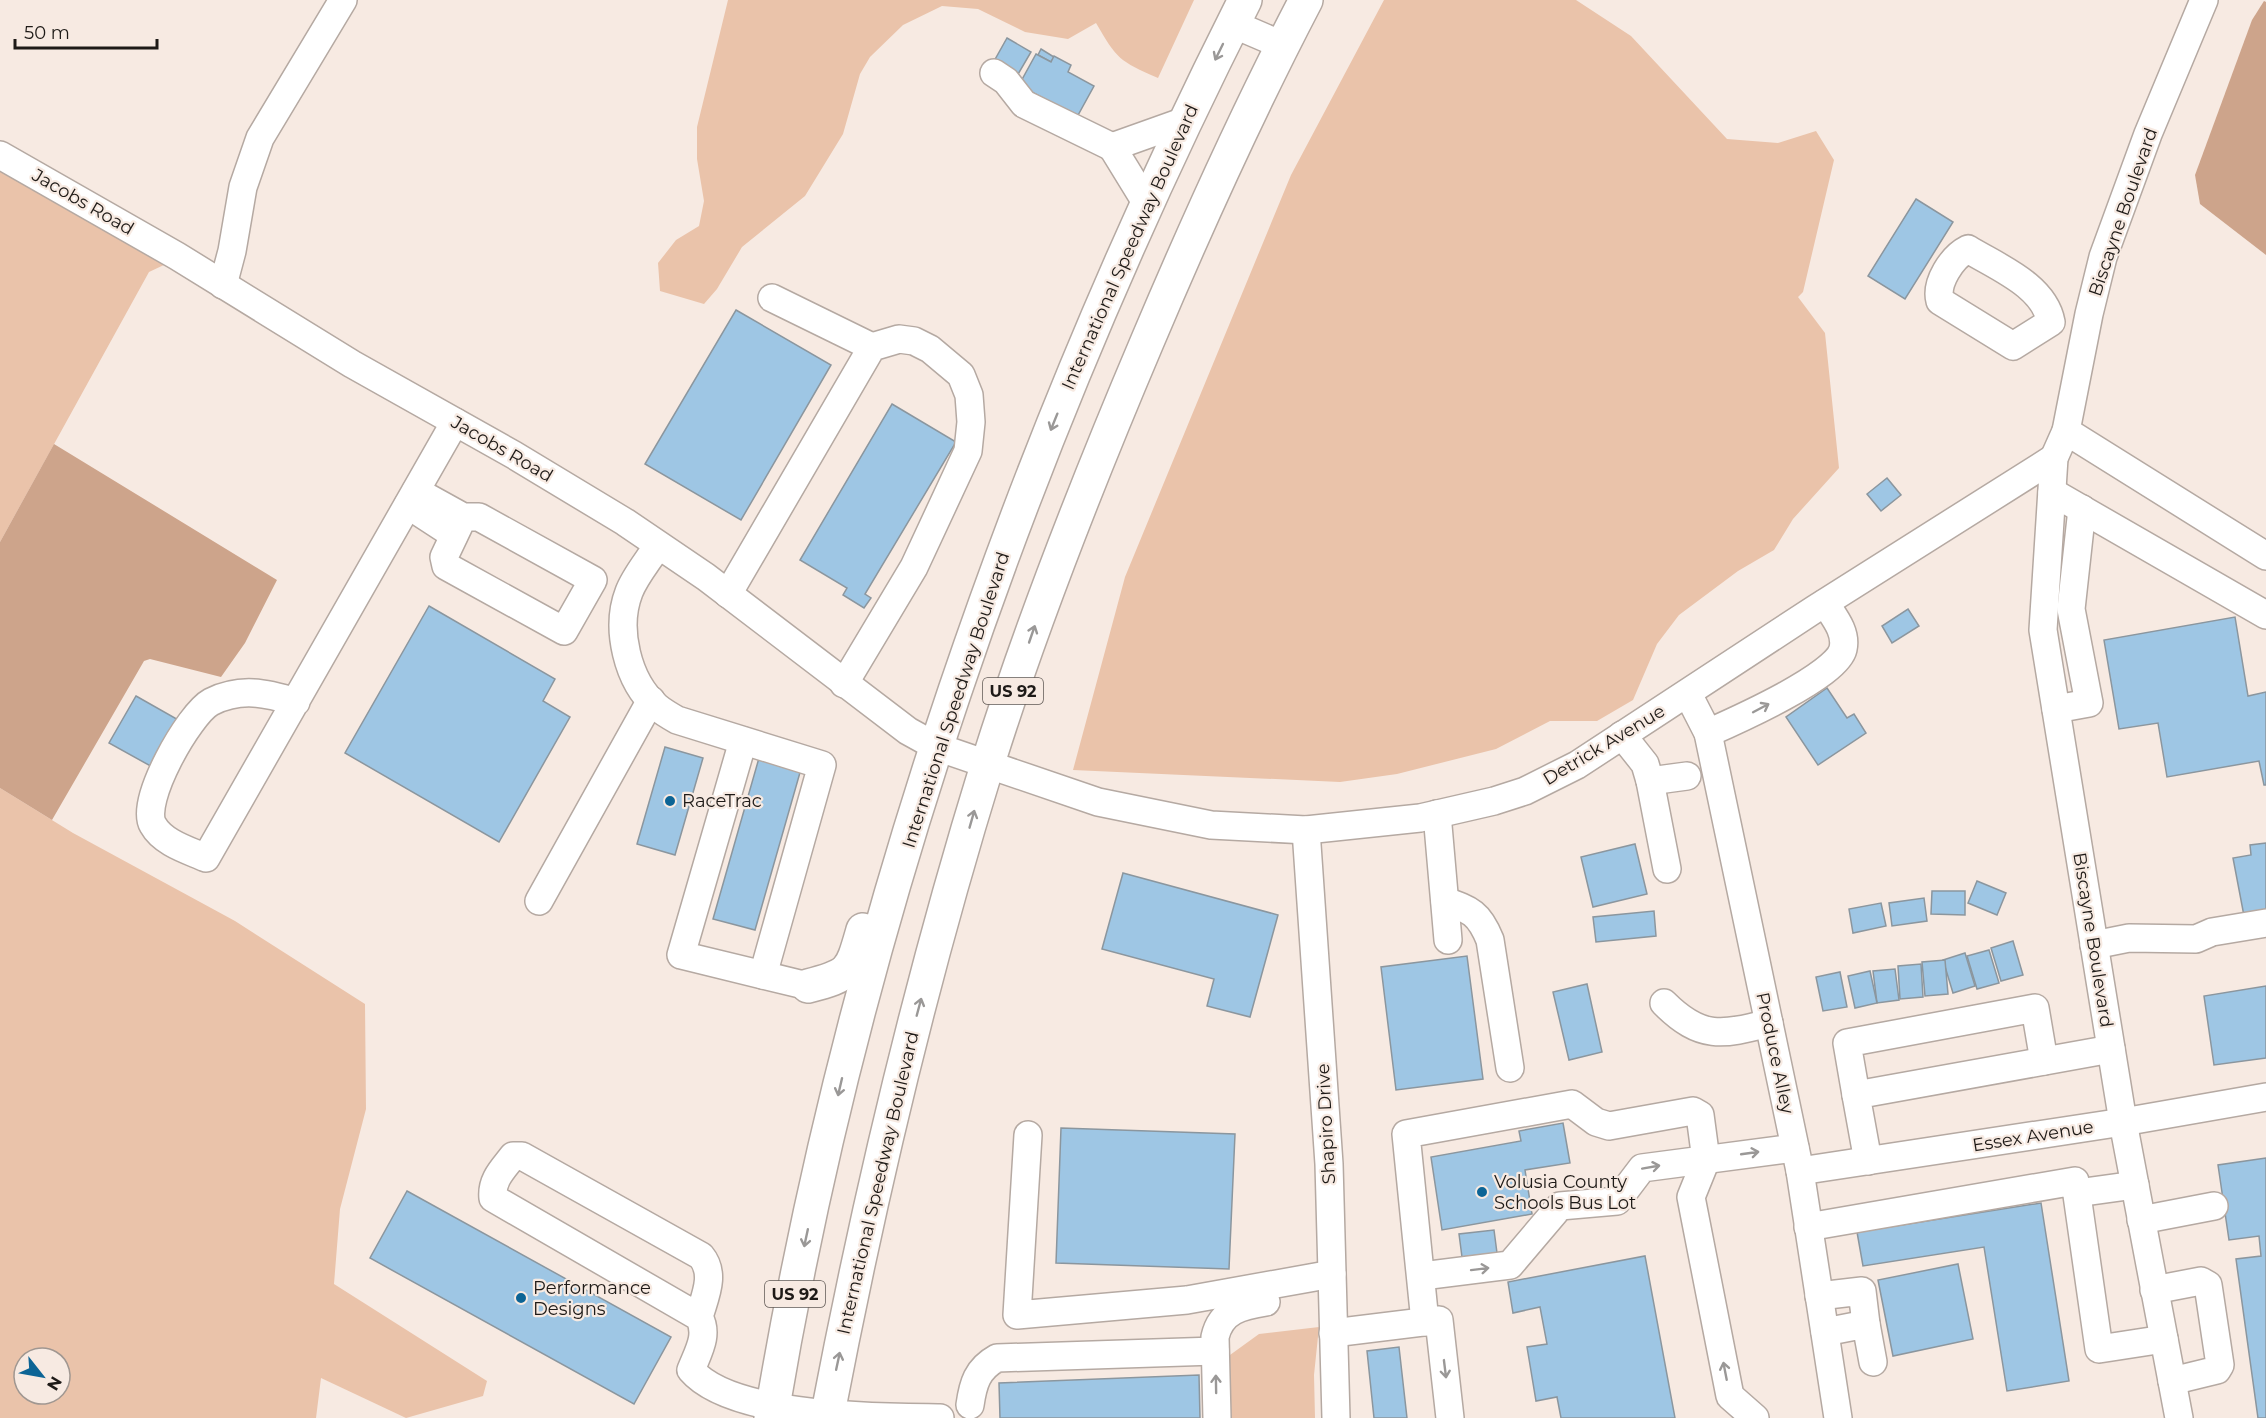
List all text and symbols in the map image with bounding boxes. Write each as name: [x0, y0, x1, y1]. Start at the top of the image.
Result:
scale bar: [15, 12, 158, 50]
text: 50 m: [24, 22, 70, 44]
one-way arrow: [1212, 43, 1224, 61]
street label: International Speedway Boulevard: [1057, 101, 1203, 393]
street label: Biscayne Boulevard: [2084, 125, 2162, 299]
street label: Jacobs Road: [27, 164, 138, 240]
street label: Jacobs Road: [446, 411, 557, 487]
one-way arrow: [1048, 413, 1059, 431]
street label: International Speedway Boulevard: [898, 549, 1014, 851]
one-way arrow: [1027, 625, 1038, 644]
road number: US 92: [983, 678, 1043, 704]
street label: Detrick Avenue: [1539, 700, 1669, 790]
one-way arrow: [1752, 702, 1769, 714]
place label: RaceTrac: [682, 790, 762, 812]
marker: RaceTrac: [663, 794, 677, 808]
one-way arrow: [967, 810, 978, 829]
street label: Biscayne Boulevard: [2068, 851, 2118, 1029]
street label: Produce Alley: [1751, 990, 1799, 1116]
one-way arrow: [914, 998, 925, 1017]
street label: International Speedway Boulevard: [832, 1029, 924, 1337]
street label: Shapiro Drive: [1312, 1063, 1340, 1185]
one-way arrow: [834, 1077, 846, 1096]
street label: Essex Avenue: [1971, 1116, 2095, 1156]
one-way arrow: [1740, 1148, 1760, 1159]
one-way arrow: [1641, 1161, 1660, 1172]
place label: Volusia County Schools Bus Lot: [1494, 1171, 1636, 1214]
marker: Volusia County Schools Bus Lot: [1475, 1185, 1489, 1199]
one-way arrow: [800, 1228, 811, 1247]
one-way arrow: [1469, 1263, 1489, 1274]
place label: Performance Designs: [533, 1277, 651, 1320]
road number: US 92: [765, 1281, 825, 1307]
marker: Performance Designs: [514, 1291, 528, 1305]
north arrow: [12, 1346, 72, 1406]
one-way arrow: [833, 1351, 845, 1370]
one-way arrow: [1439, 1359, 1450, 1378]
one-way arrow: [1719, 1361, 1730, 1381]
text: N: [43, 1373, 66, 1394]
one-way arrow: [1210, 1375, 1222, 1395]

